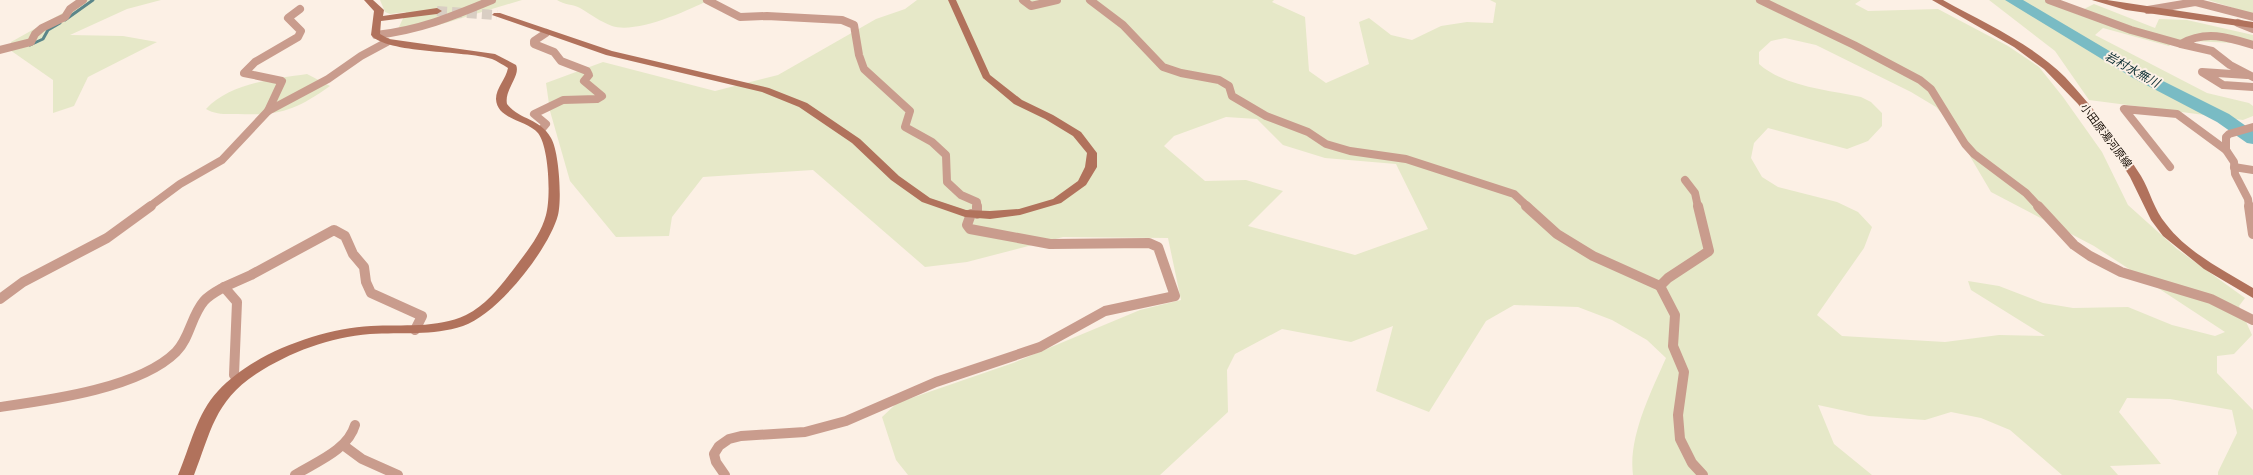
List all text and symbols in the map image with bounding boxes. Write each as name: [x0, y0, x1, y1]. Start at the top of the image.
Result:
water label: 岩村水無川: [2102, 48, 2164, 93]
street label: 小田原湯河原線: [2077, 101, 2135, 171]

